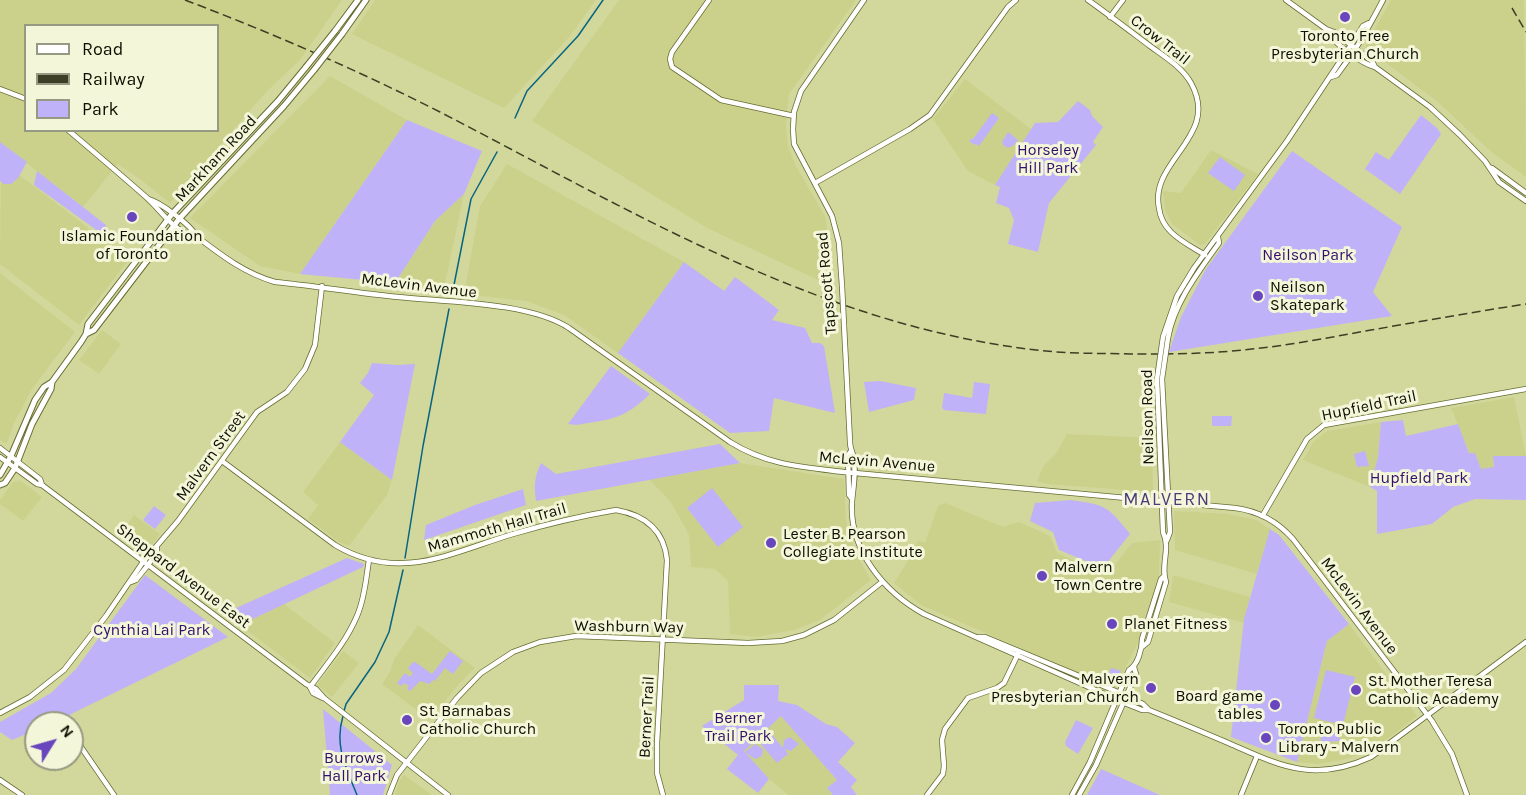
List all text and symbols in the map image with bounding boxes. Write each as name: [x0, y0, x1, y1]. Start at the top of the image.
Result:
marker: Toronto Free Presbyterian Church: [1338, 10, 1352, 24]
street label: Crow Trail: [1126, 11, 1194, 69]
legend: [24, 24, 219, 132]
place label: Toronto Free Presbyterian Church: [1271, 26, 1419, 64]
text: Road: [82, 38, 123, 60]
text: Railway: [82, 68, 145, 90]
text: Park: [82, 98, 119, 120]
street label: Markham Road: [171, 112, 261, 206]
park label: Horseley Hill Park: [1017, 140, 1079, 178]
marker: Islamic Foundation of Toronto: [125, 210, 139, 224]
place label: Islamic Foundation of Toronto: [61, 226, 203, 264]
street label: Tapscott Road: [813, 231, 841, 335]
park label: Neilson Park: [1262, 245, 1354, 265]
street label: McLevin Avenue: [360, 269, 478, 303]
place label: Neilson Skatepark: [1270, 277, 1345, 315]
marker: Neilson Skatepark: [1251, 289, 1265, 303]
street label: Neilson Road: [1138, 369, 1158, 465]
street label: Hupfield Trail: [1320, 387, 1418, 425]
street label: Malvern Street: [172, 407, 250, 505]
street label: McLevin Avenue: [818, 447, 936, 477]
park label: Hupfield Park: [1370, 468, 1468, 488]
district label: MALVERN: [1123, 489, 1211, 511]
street label: Mammoth Hall Trail: [425, 499, 569, 557]
street label: Sheppard Avenue East: [112, 519, 254, 633]
place label: Lester B. Pearson Collegiate Institute: [783, 524, 923, 562]
marker: Lester B. Pearson Collegiate Institute: [764, 536, 778, 550]
street label: McLevin Avenue: [1316, 554, 1402, 658]
place label: Malvern Town Centre: [1054, 557, 1142, 595]
marker: Malvern Town Centre: [1035, 569, 1049, 583]
place label: Planet Fitness: [1124, 614, 1228, 634]
street label: Washburn Way: [574, 616, 684, 638]
marker: Planet Fitness: [1105, 617, 1119, 631]
park label: Cynthia Lai Park: [93, 620, 211, 640]
place label: Malvern Presbyterian Church: [991, 669, 1139, 707]
place label: St. Mother Teresa Catholic Academy: [1368, 671, 1499, 709]
street label: Berner Trail: [635, 676, 659, 758]
marker: Malvern Presbyterian Church: [1144, 681, 1158, 695]
marker: St. Mother Teresa Catholic Academy: [1349, 683, 1363, 697]
place label: Board game tables: [1175, 686, 1263, 724]
marker: Board game tables: [1268, 698, 1282, 712]
place label: St. Barnabas Catholic Church: [419, 701, 536, 739]
park label: Berner Trail Park: [705, 708, 771, 746]
north arrow: [24, 711, 84, 771]
marker: St. Barnabas Catholic Church: [400, 713, 414, 727]
place label: Toronto Public Library - Malvern: [1278, 719, 1399, 757]
text: N: [56, 721, 78, 741]
marker: Toronto Public Library - Malvern: [1259, 731, 1273, 745]
park label: Burrows Hall Park: [322, 748, 386, 786]

